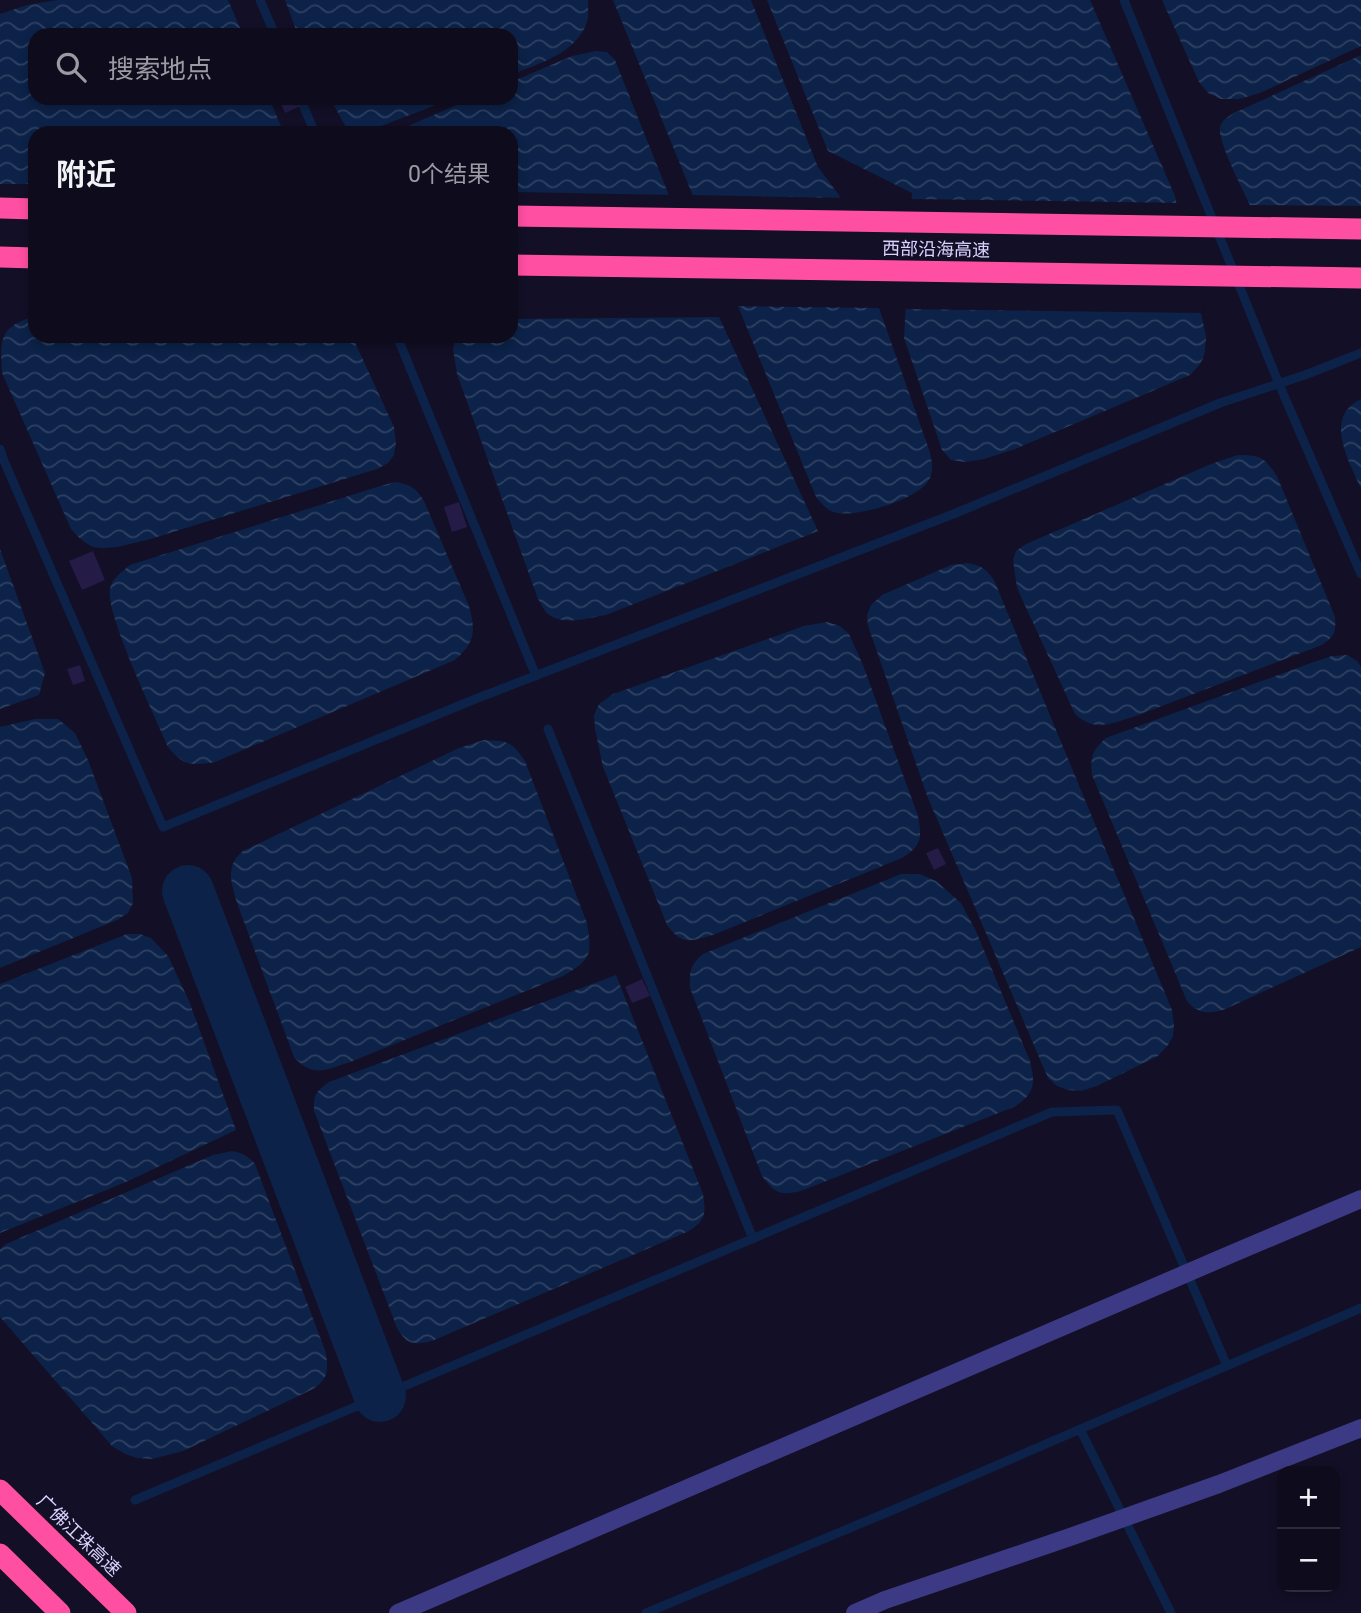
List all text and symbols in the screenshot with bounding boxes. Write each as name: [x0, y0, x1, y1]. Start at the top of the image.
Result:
search box: [28, 28, 518, 105]
icon: search: [52, 48, 90, 86]
text: 搜索地点: [108, 54, 212, 84]
text: 附近: [56, 157, 116, 192]
text: 0个结果: [408, 161, 490, 188]
street label: 西部沿海高速: [882, 238, 990, 260]
map controls: [1277, 1466, 1340, 1592]
button: +: [1277, 1466, 1340, 1529]
street label: 广佛江珠高速: [33, 1490, 125, 1580]
button: −: [1277, 1529, 1340, 1592]

